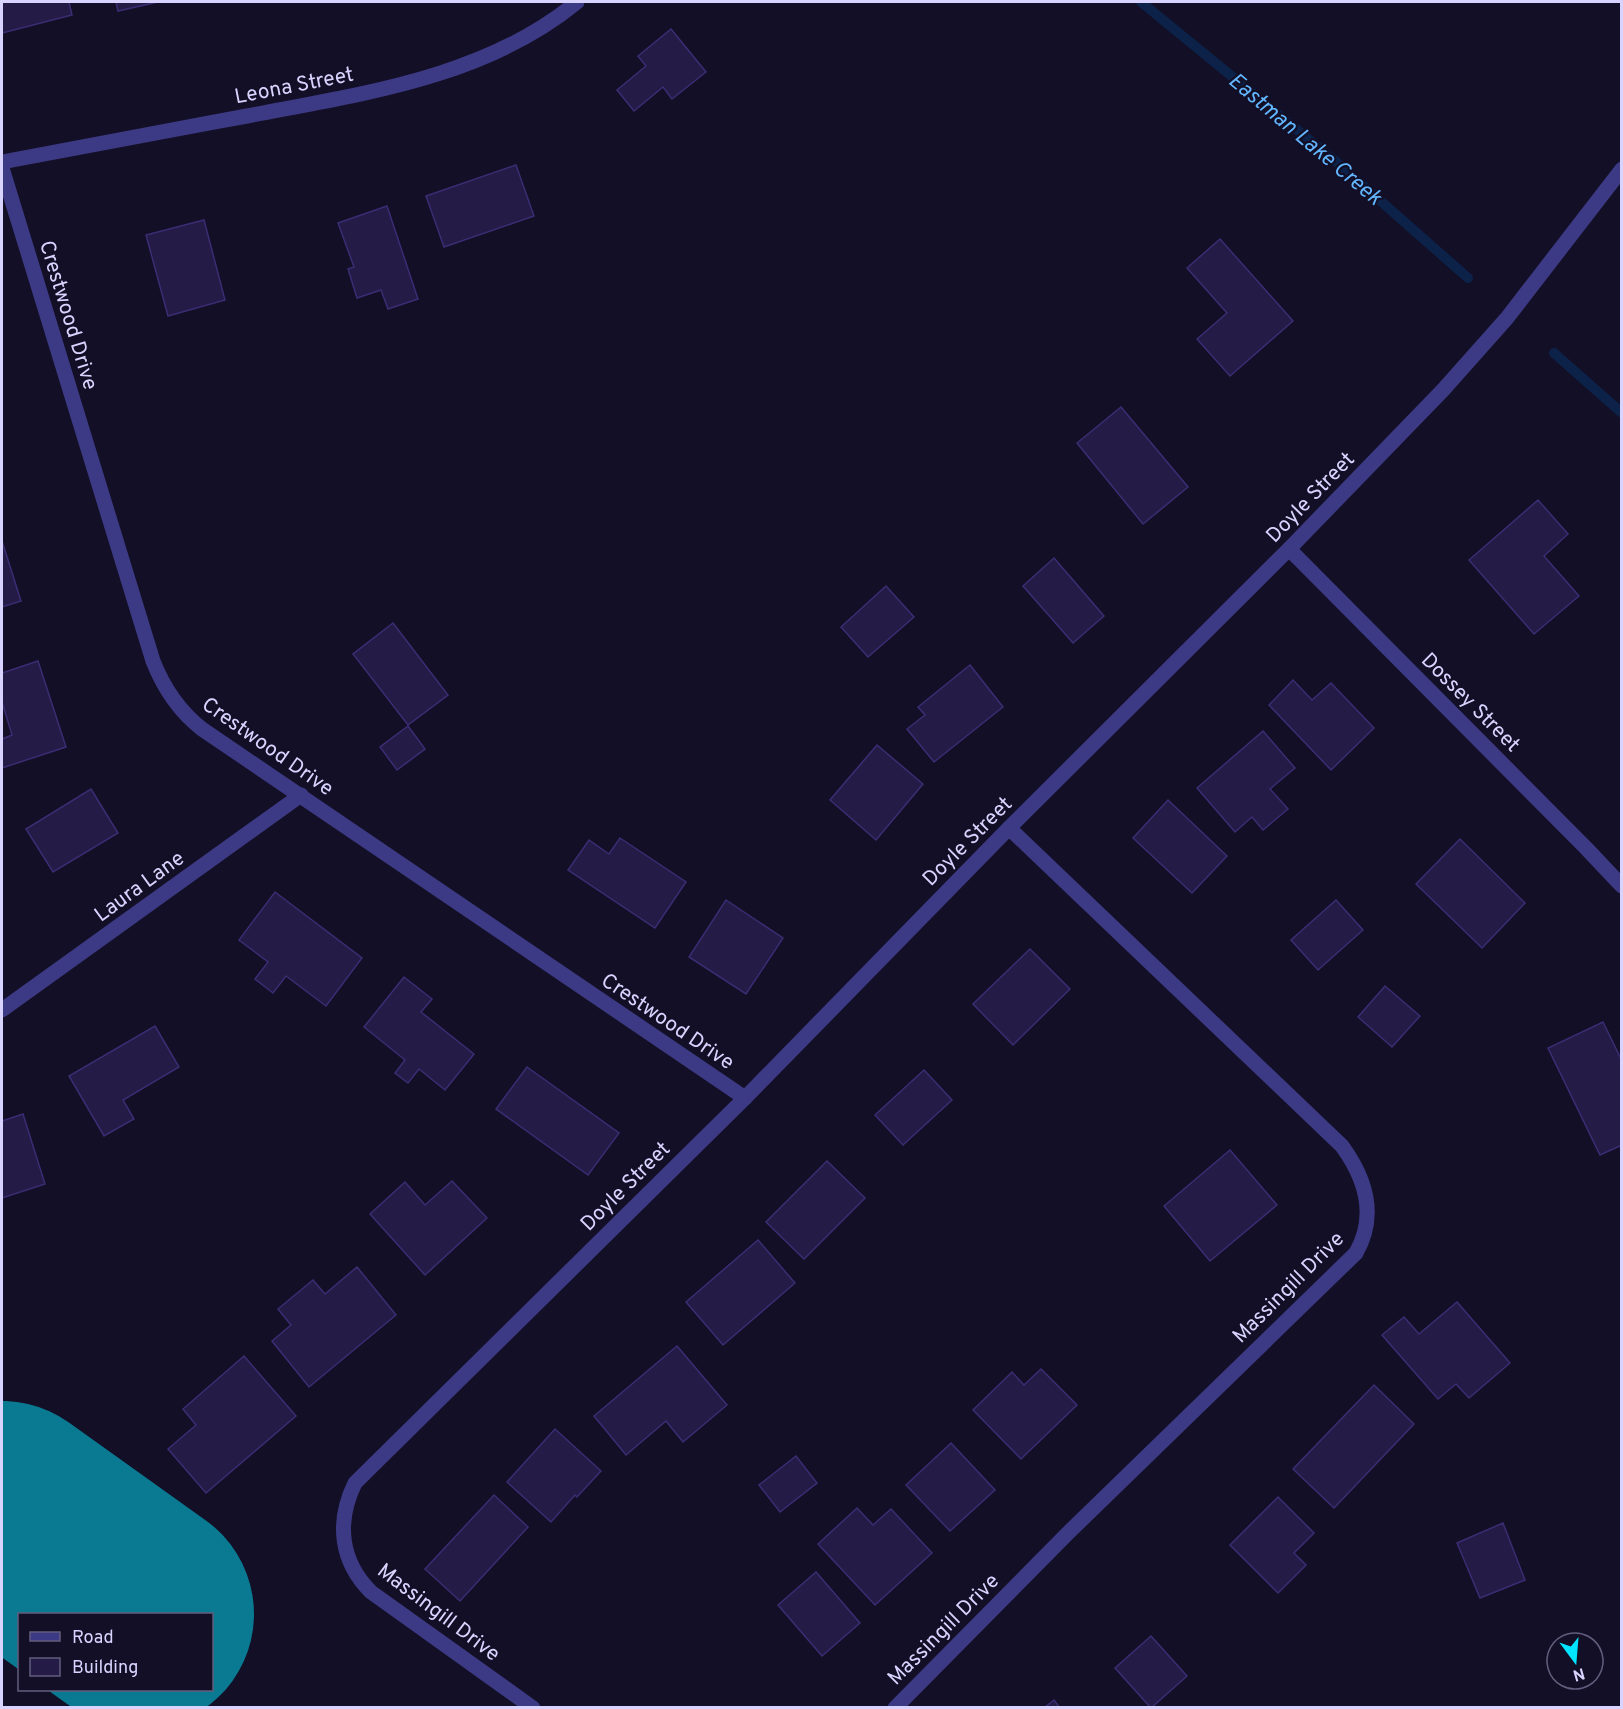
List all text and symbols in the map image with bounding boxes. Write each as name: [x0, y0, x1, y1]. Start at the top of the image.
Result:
street label: Leona Street: [232, 62, 356, 111]
water label: Eastman Lake Creek: [1222, 68, 1387, 213]
street label: Crestwood Drive: [32, 237, 103, 393]
street label: Doyle Street: [1261, 447, 1361, 549]
street label: Dossey Street: [1414, 648, 1525, 759]
street label: Crestwood Drive: [196, 692, 338, 803]
street label: Doyle Street: [917, 791, 1019, 893]
street label: Laura Lane: [89, 845, 190, 929]
street label: Crestwood Drive: [595, 968, 739, 1077]
street label: Doyle Street: [575, 1136, 677, 1238]
street label: Massingill Drive: [1227, 1226, 1351, 1350]
street label: Massingill Drive: [371, 1558, 505, 1668]
street label: Massingill Drive: [882, 1568, 1006, 1692]
legend: [18, 1613, 213, 1691]
text: Road: [72, 1627, 114, 1650]
north arrow: [1545, 1631, 1605, 1691]
text: Building: [72, 1657, 138, 1680]
text: N: [1570, 1662, 1587, 1685]

